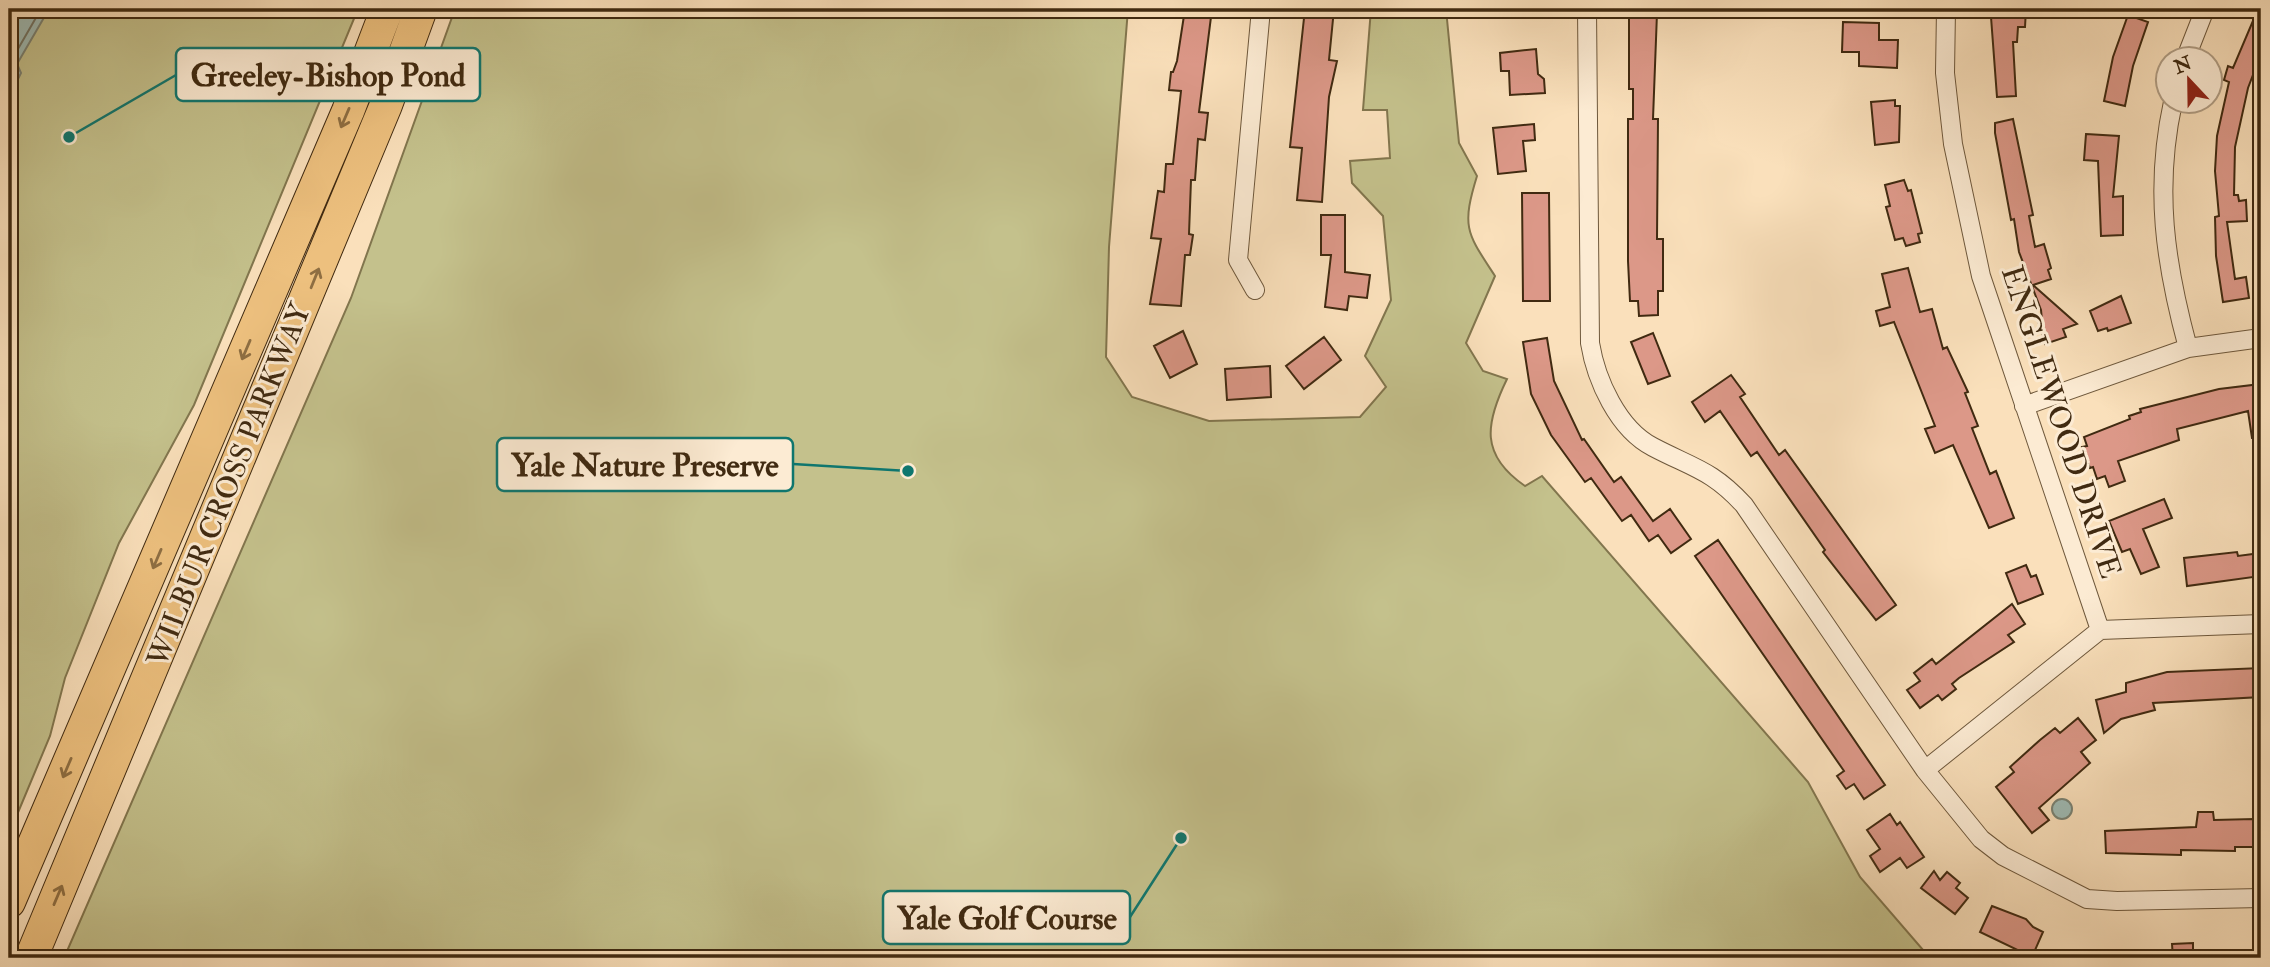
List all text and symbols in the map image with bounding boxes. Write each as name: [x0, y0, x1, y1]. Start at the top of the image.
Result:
north arrow: [2154, 46, 2224, 116]
callout: Greeley-Bishop Pond: [176, 48, 480, 101]
text: N: [2170, 50, 2196, 80]
text: Greeley-Bishop Pond: [190, 56, 466, 96]
one-way arrow: [337, 107, 350, 128]
street label: ENGLEWOOD DRIVE: [1993, 261, 2129, 583]
one-way arrow: [309, 268, 322, 290]
street label: WILBUR CROSS PARKWAY: [139, 296, 320, 673]
one-way arrow: [239, 339, 252, 360]
callout: Yale Nature Preserve: [497, 438, 793, 491]
text: Yale Nature Preserve: [510, 446, 779, 486]
one-way arrow: [149, 548, 162, 569]
one-way arrow: [59, 757, 72, 778]
one-way arrow: [52, 885, 65, 907]
callout: Yale Golf Course: [883, 891, 1130, 944]
text: Yale Golf Course: [896, 899, 1117, 939]

